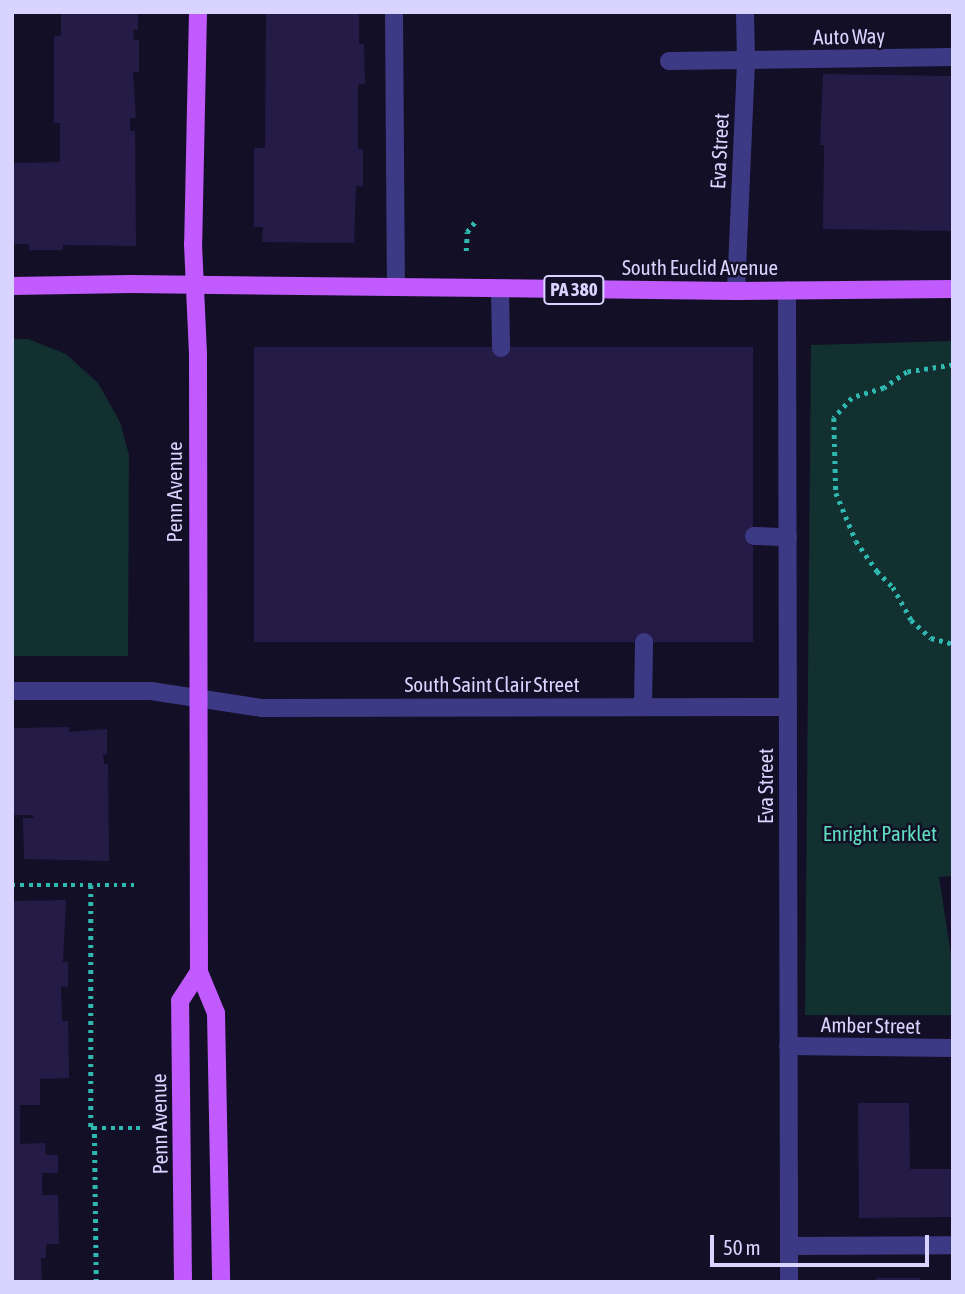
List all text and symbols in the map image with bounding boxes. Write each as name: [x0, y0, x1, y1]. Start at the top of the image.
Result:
street label: Auto Way: [813, 23, 885, 49]
street label: Eva Street: [704, 112, 734, 190]
street label: South Euclid Avenue: [622, 254, 778, 280]
road number: PA 380: [542, 274, 606, 306]
street label: Penn Avenue: [161, 442, 187, 542]
street label: South Saint Clair Street: [404, 671, 580, 697]
street label: Eva Street: [752, 748, 778, 824]
park label: Enright Parklet: [823, 820, 937, 846]
street label: Amber Street: [821, 1012, 921, 1038]
street label: Penn Avenue: [146, 1073, 172, 1175]
scale bar: [713, 1220, 932, 1264]
text: 50 m: [723, 1235, 761, 1259]

